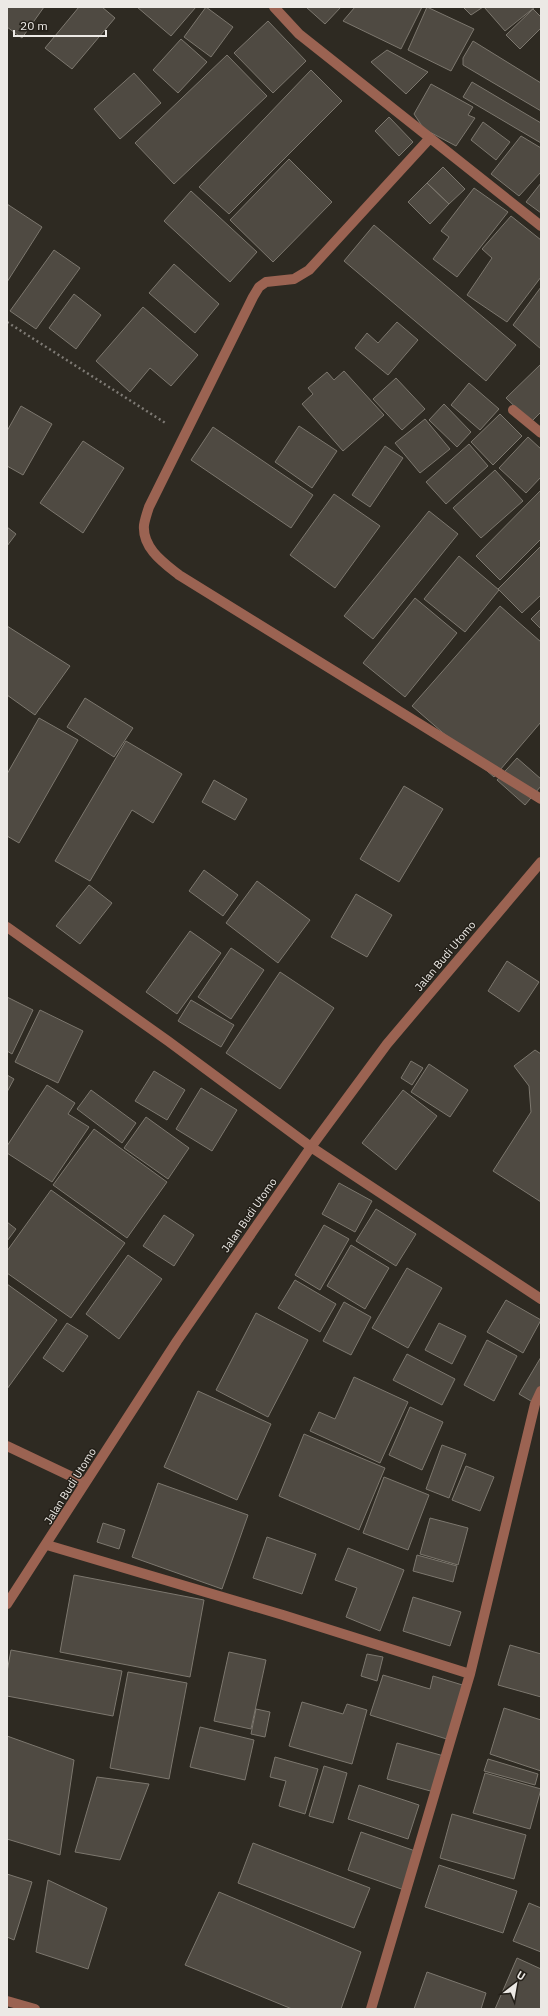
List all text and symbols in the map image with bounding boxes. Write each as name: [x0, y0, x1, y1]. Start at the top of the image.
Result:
scale bar: [14, 12, 106, 38]
text: 20 m: [20, 18, 48, 33]
street label: Jalan Budi Utomo: [411, 918, 479, 994]
street label: Jalan Budi Utomo: [218, 1175, 280, 1255]
street label: Jalan Budi Utomo: [41, 1445, 99, 1527]
north arrow: [496, 1964, 536, 2004]
text: U: [514, 1967, 528, 1983]

